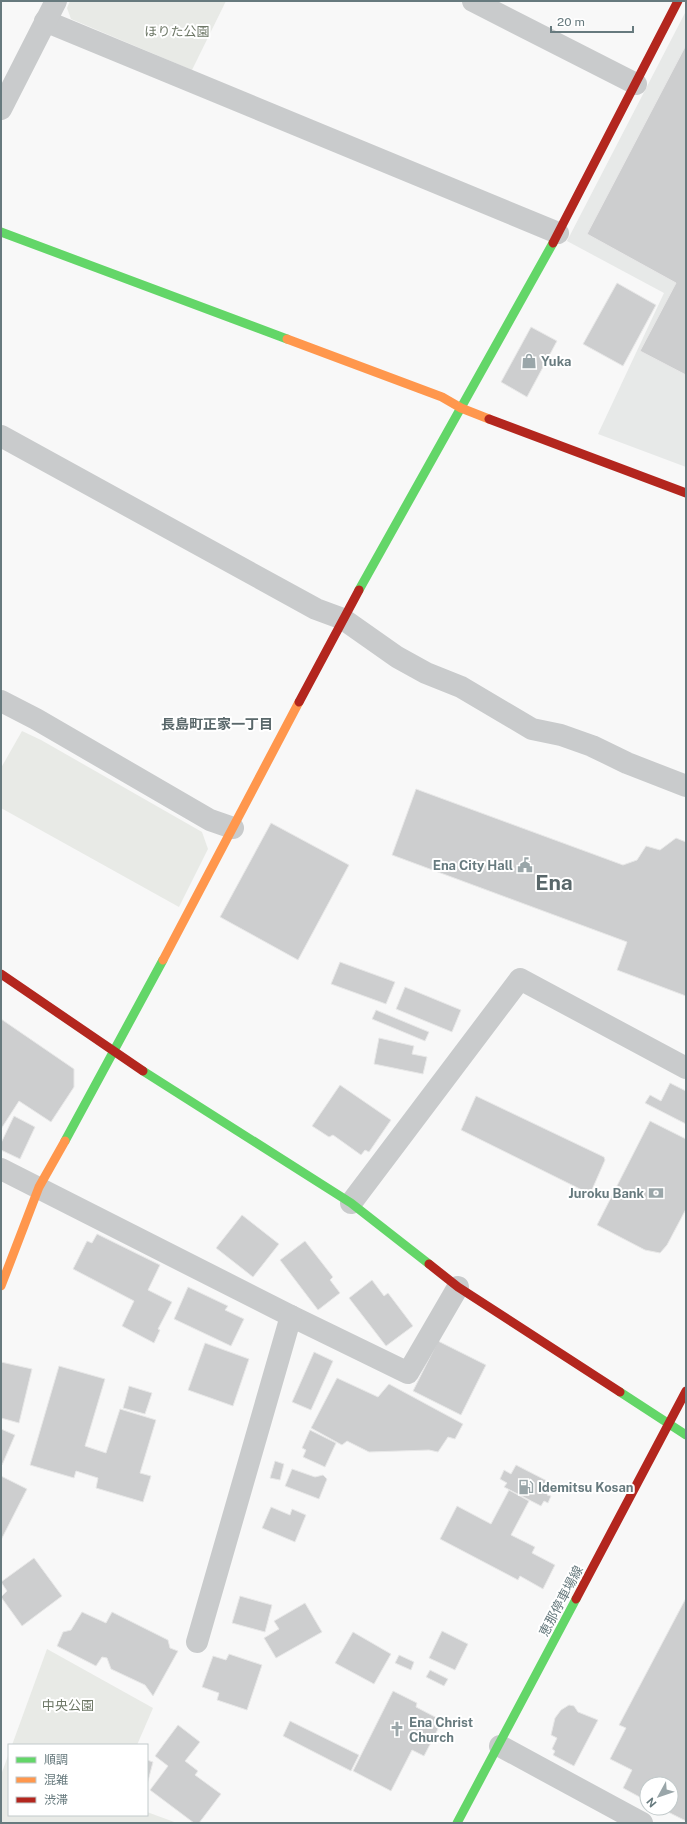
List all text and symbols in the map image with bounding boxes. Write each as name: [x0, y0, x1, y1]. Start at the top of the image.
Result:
scale bar: [551, 8, 633, 34]
text: 20 m: [557, 15, 585, 29]
park label: ほりた公園: [144, 24, 210, 39]
shop icon: Yuka: [520, 352, 538, 370]
place label: Yuka: [541, 354, 571, 369]
district label: 長島町正家一丁目: [161, 716, 273, 732]
public building icon: Ena City Hall: [516, 856, 534, 874]
place label: Ena City Hall: [433, 858, 513, 873]
district label: Ena: [535, 870, 573, 895]
bank icon: Juroku Bank: [647, 1184, 665, 1202]
place label: Juroku Bank: [569, 1186, 644, 1201]
fuel station icon: Idemitsu Kosan: [517, 1478, 535, 1496]
place label: Idemitsu Kosan: [538, 1480, 634, 1495]
street label: 恵那停車場線: [536, 1563, 586, 1639]
park label: 中央公園: [42, 1698, 94, 1713]
place label: Ena Christ Church: [409, 1715, 473, 1745]
church icon: Ena Christ Church: [388, 1720, 406, 1738]
legend: [8, 1744, 148, 1816]
text: 順調: [44, 1753, 68, 1767]
text: 混雑: [44, 1773, 68, 1787]
north arrow: [639, 1776, 679, 1816]
text: 渋滞: [44, 1793, 68, 1807]
text: N: [644, 1795, 659, 1810]

